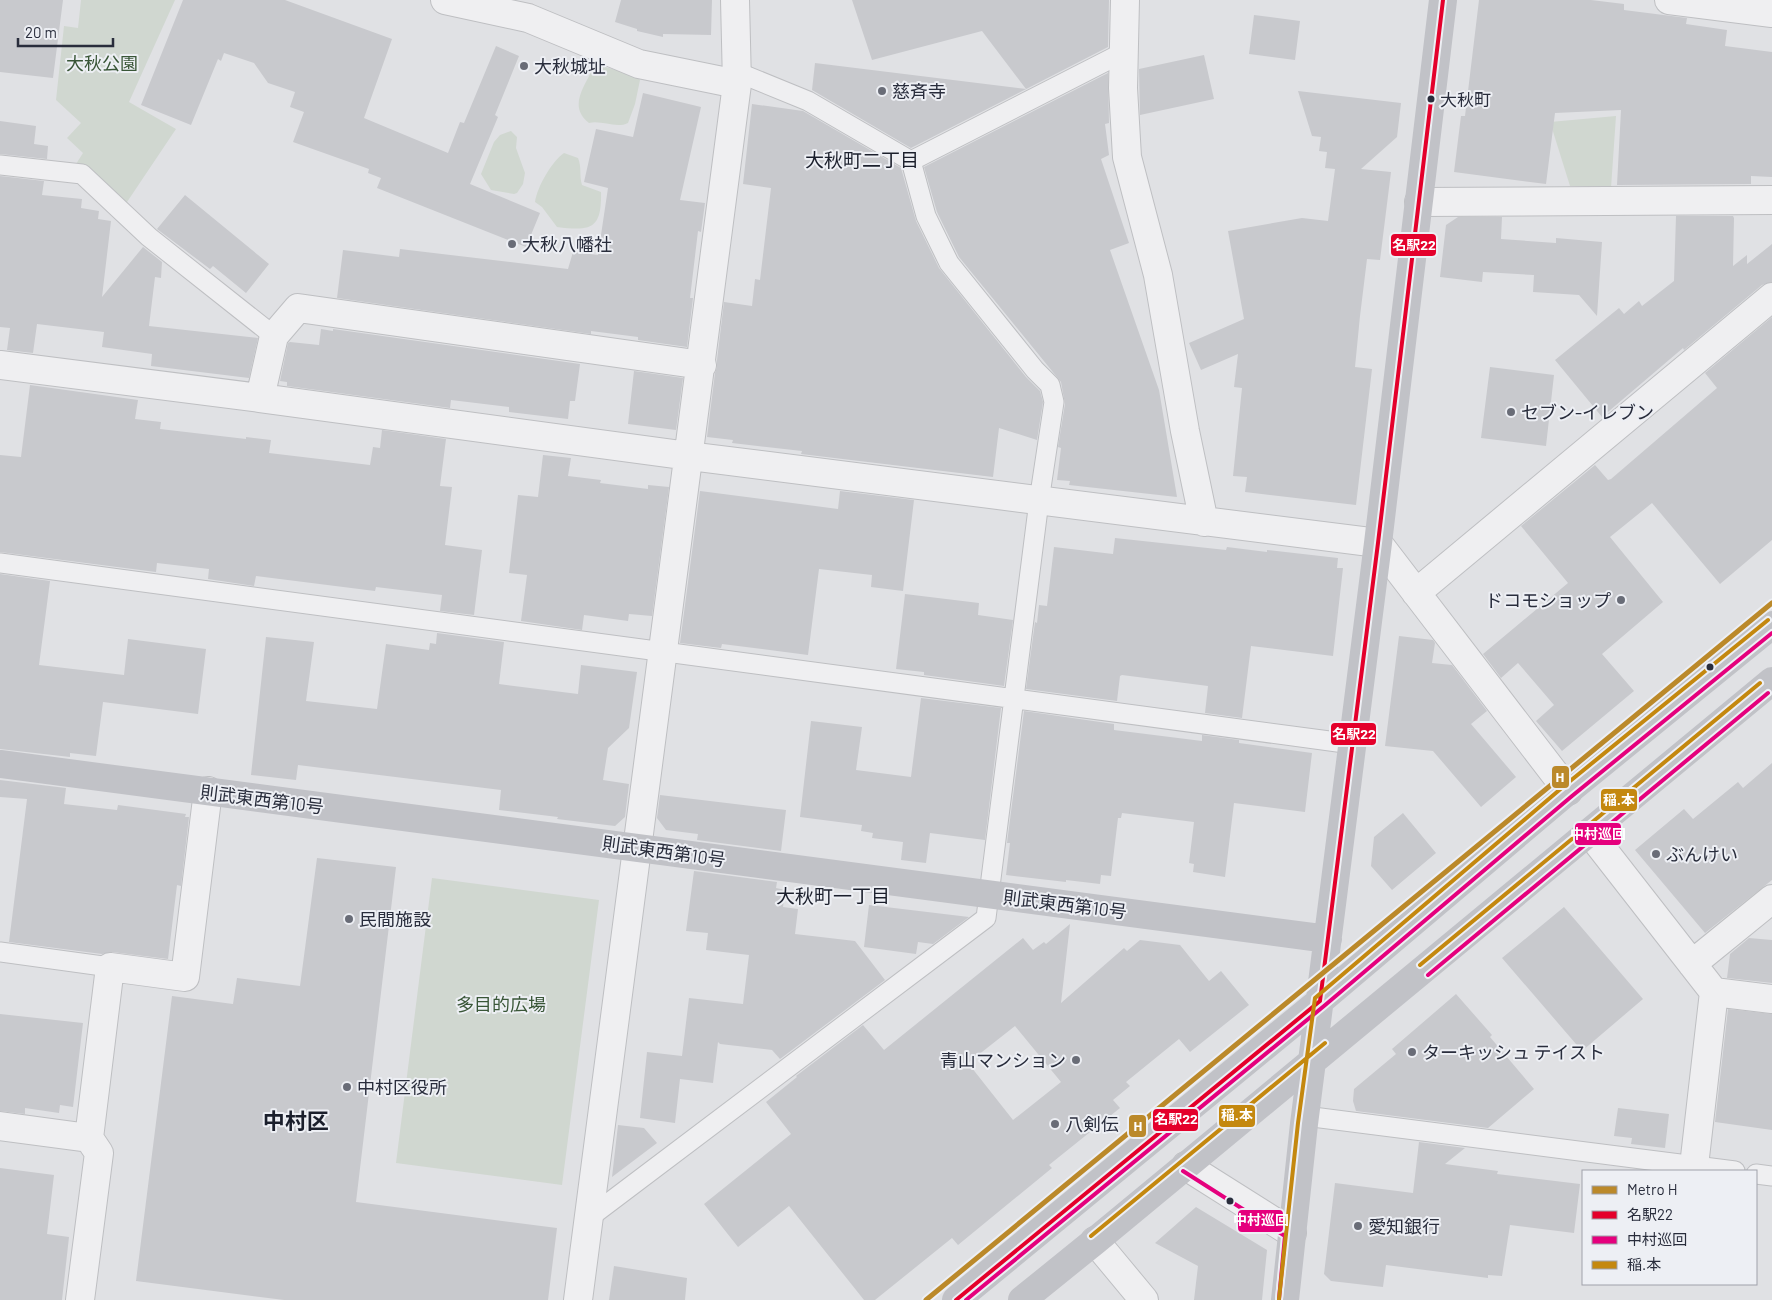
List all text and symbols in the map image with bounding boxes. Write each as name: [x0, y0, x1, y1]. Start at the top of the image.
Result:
scale bar: [18, 15, 112, 47]
text: 20 m: [25, 23, 57, 41]
park label: 大秋公園: [66, 52, 138, 74]
place label: 大秋城址: [534, 55, 606, 77]
marker: 大秋城址: [518, 60, 530, 72]
place label: 慈斉寺: [892, 80, 946, 102]
marker: 慈斉寺: [876, 85, 888, 97]
place label: 大秋町: [1440, 89, 1491, 109]
marker: 大秋町: [1426, 94, 1436, 104]
district label: 大秋町二丁目: [805, 148, 919, 171]
place label: 大秋八幡社: [522, 233, 612, 255]
line badge: 名駅22: [1390, 233, 1437, 257]
text: 名駅22: [1392, 236, 1436, 253]
marker: 大秋八幡社: [506, 238, 518, 250]
place label: セブン-イレブン: [1521, 401, 1654, 423]
marker: セブン-イレブン: [1505, 406, 1517, 418]
place label: ドコモショップ: [1485, 589, 1611, 611]
marker: ドコモショップ: [1615, 594, 1627, 606]
unlabelled marker: [1705, 662, 1715, 672]
line badge: 名駅22: [1330, 722, 1377, 746]
text: 名駅22: [1332, 725, 1376, 742]
line badge: H: [1551, 765, 1570, 789]
text: H: [1556, 768, 1565, 785]
street label: 則武東西第10号: [199, 780, 325, 818]
line badge: 稲.本: [1600, 788, 1638, 812]
text: 稲.本: [1603, 791, 1635, 808]
line badge: 中村巡回: [1574, 822, 1622, 846]
text: 中村巡回: [1570, 825, 1626, 842]
street label: 則武東西第10号: [601, 831, 727, 871]
place label: ぶんけい: [1666, 843, 1738, 865]
marker: ぶんけい: [1650, 848, 1662, 860]
district label: 大秋町一丁目: [776, 884, 890, 907]
street label: 則武東西第10号: [1002, 885, 1128, 923]
place label: 民間施設: [359, 908, 431, 930]
marker: 民間施設: [343, 913, 355, 925]
park label: 多目的広場: [456, 993, 546, 1015]
place label: ターキッシュ テイスト: [1422, 1041, 1605, 1063]
marker: ターキッシュ テイスト: [1406, 1046, 1418, 1058]
place label: 青山マンション: [940, 1049, 1066, 1071]
marker: 青山マンション: [1070, 1054, 1082, 1066]
place label: 中村区役所: [357, 1076, 447, 1098]
marker: 中村区役所: [341, 1081, 353, 1093]
line badge: 稲.本: [1218, 1104, 1256, 1128]
text: 稲.本: [1221, 1106, 1253, 1123]
district label: 中村区: [263, 1107, 329, 1133]
line badge: 名駅22: [1152, 1108, 1199, 1132]
text: 名駅22: [1154, 1110, 1198, 1127]
place label: 八剣伝: [1065, 1113, 1119, 1135]
line badge: H: [1128, 1114, 1147, 1138]
text: H: [1134, 1117, 1143, 1134]
marker: 八剣伝: [1049, 1118, 1061, 1130]
legend: [1582, 1170, 1757, 1285]
text: Metro H: [1627, 1180, 1677, 1198]
unlabelled marker: [1225, 1196, 1235, 1206]
text: 名駅22: [1627, 1205, 1673, 1223]
line badge: 中村巡回: [1237, 1209, 1284, 1233]
text: 中村巡回: [1233, 1211, 1289, 1228]
place label: 愛知銀行: [1368, 1215, 1440, 1237]
marker: 愛知銀行: [1352, 1220, 1364, 1232]
text: 中村巡回: [1627, 1230, 1687, 1248]
text: 稲.本: [1627, 1255, 1661, 1273]

